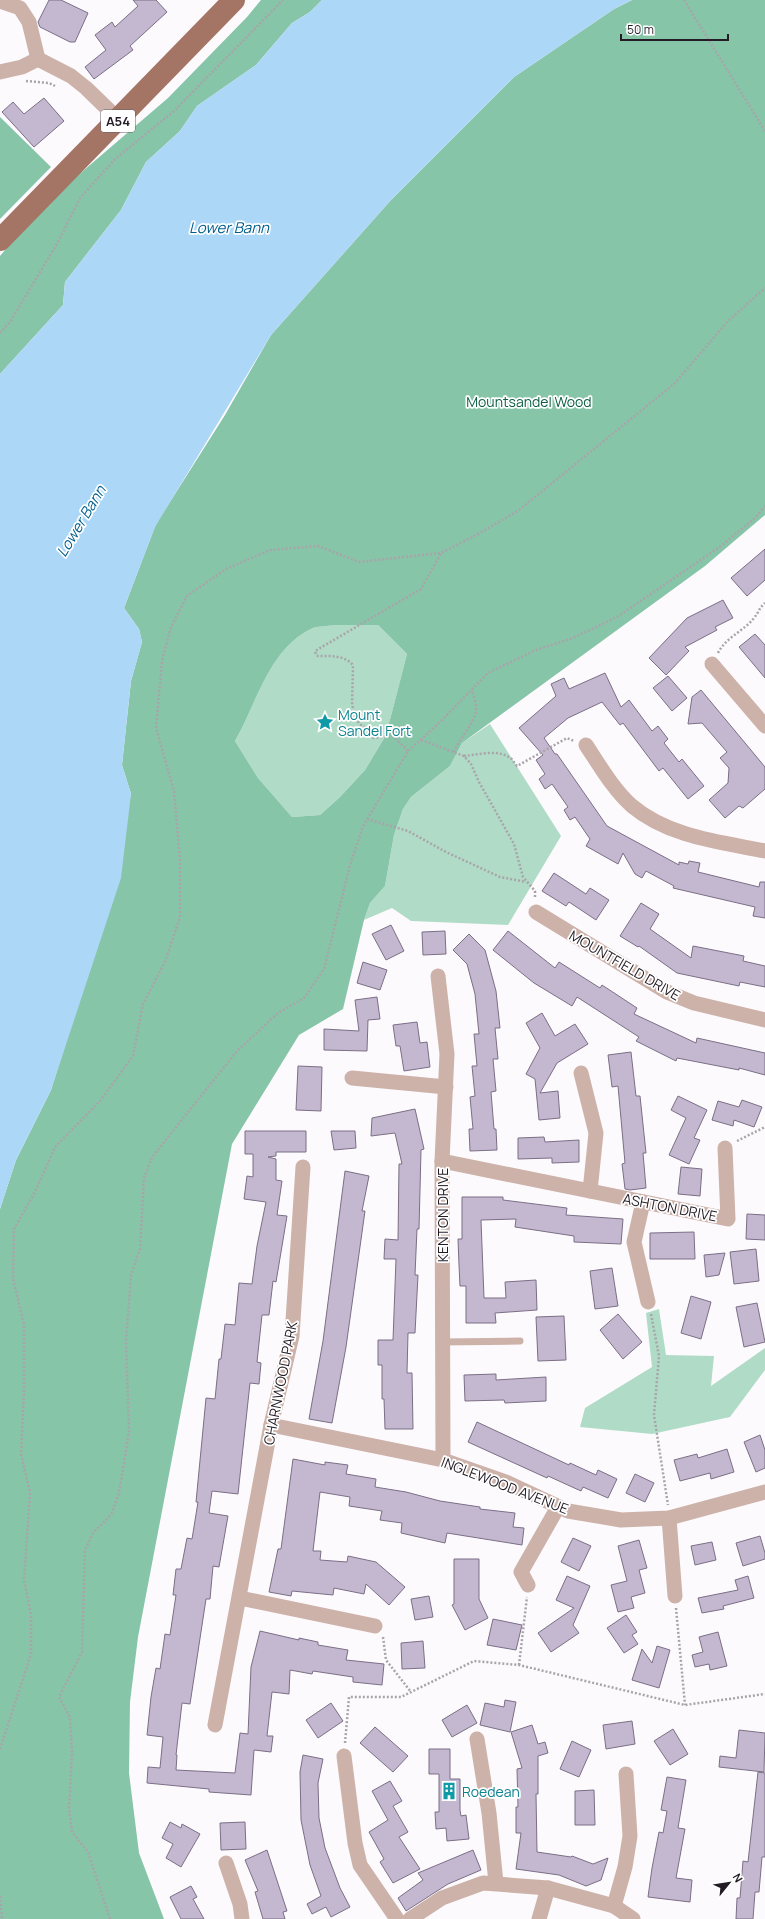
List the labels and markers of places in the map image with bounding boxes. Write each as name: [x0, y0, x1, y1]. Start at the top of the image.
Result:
place label: Mount Sandel Fort: [338, 705, 411, 740]
place icon: Mount Sandel Fort: [315, 712, 335, 732]
building icon: Roedean: [439, 1781, 459, 1801]
place label: Roedean: [462, 1782, 520, 1801]

